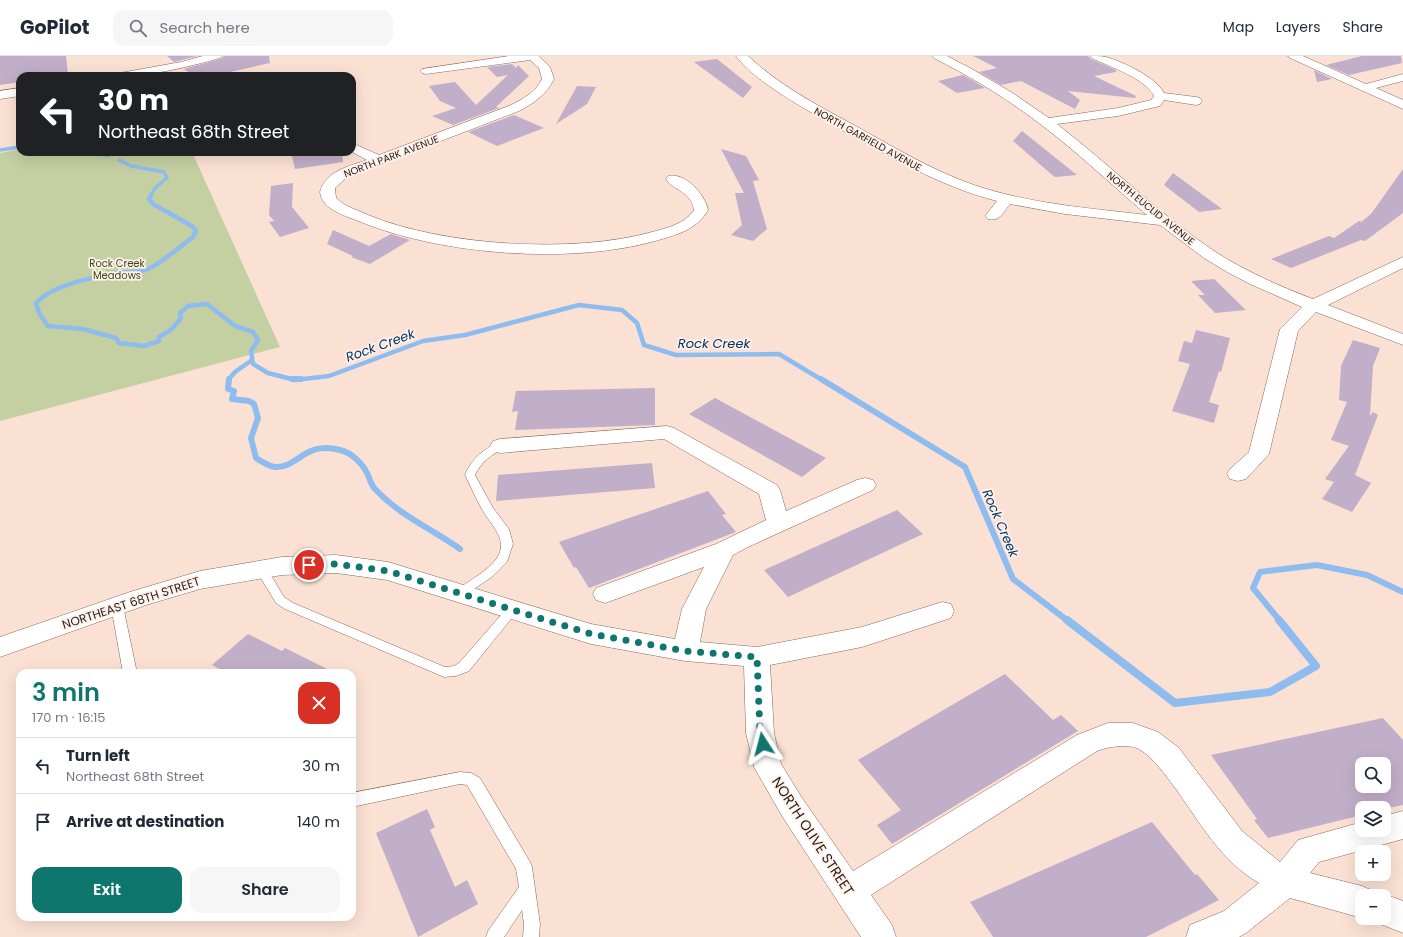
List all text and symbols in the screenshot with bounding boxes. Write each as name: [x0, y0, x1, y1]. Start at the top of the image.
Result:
search box: [113, 10, 393, 46]
text: GoPilot: [20, 14, 89, 41]
icon: search: [127, 17, 149, 39]
text: Search here: [159, 17, 250, 38]
text: Map: [1223, 17, 1254, 37]
text: Layers: [1276, 17, 1320, 37]
text: Share: [1342, 17, 1383, 37]
text: 30 m: [98, 81, 169, 120]
icon: left: [32, 88, 84, 140]
street label: NORTH GARFIELD AVENUE: [811, 104, 924, 175]
text: Northeast 68th Street: [98, 119, 289, 144]
street label: NORTH PARK AVENUE: [341, 131, 441, 182]
street label: NORTH EUCLID AVENUE: [1103, 168, 1198, 249]
park label: Rock Creek Meadows: [89, 256, 146, 283]
water label: Rock Creek: [343, 324, 419, 367]
water label: Rock Creek: [678, 334, 751, 353]
water label: Rock Creek: [978, 486, 1024, 561]
pin: [292, 548, 326, 582]
icon: arrive: [298, 554, 320, 576]
street label: NORTHEAST 68TH STREET: [60, 572, 202, 633]
text: 3 min: [32, 676, 100, 709]
button: close: [298, 682, 340, 724]
text: 170 m · 16:15: [32, 708, 106, 727]
position arrow: [742, 723, 784, 765]
text: Turn left: [66, 745, 130, 766]
icon: left: [32, 755, 54, 777]
text: 30 m: [302, 755, 340, 776]
map controls: [1355, 757, 1391, 925]
button: search: [1355, 757, 1391, 793]
text: Northeast 68th Street: [66, 767, 204, 786]
street label: NORTH OLIVE STREET: [767, 773, 859, 899]
button: layers: [1355, 801, 1391, 837]
icon: arrive: [32, 811, 54, 833]
text: Arrive at destination: [66, 811, 224, 832]
text: 140 m: [297, 811, 340, 832]
button: +: [1355, 845, 1391, 881]
button: Exit: [32, 867, 182, 913]
button: Share: [190, 867, 340, 913]
button: −: [1355, 889, 1391, 925]

